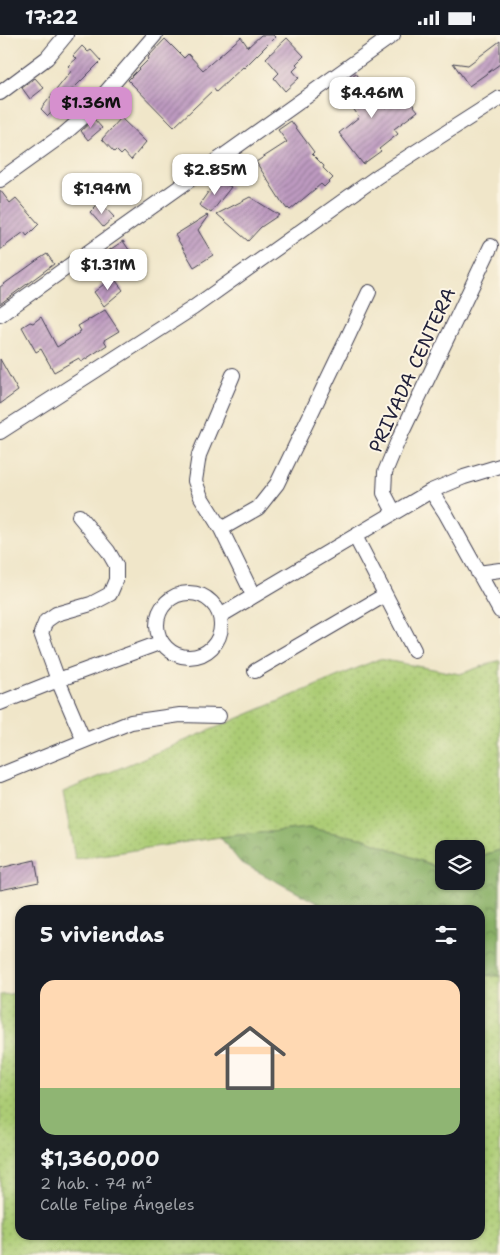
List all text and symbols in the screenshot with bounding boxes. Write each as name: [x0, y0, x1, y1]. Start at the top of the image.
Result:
text: 17:22: [25, 5, 78, 30]
pin: $4.46M: [331, 77, 413, 119]
text: $4.46M: [340, 82, 404, 103]
pin: $1.36M: [50, 87, 132, 129]
text: $1.36M: [61, 92, 121, 113]
pin: $2.85M: [174, 154, 256, 196]
text: $2.85M: [183, 159, 247, 180]
pin: $1.94M: [61, 173, 143, 215]
text: $1.94M: [73, 178, 131, 199]
pin: $1.31M: [67, 249, 149, 291]
text: $1.31M: [80, 254, 136, 275]
street label: PRIVADA CENTERA: [363, 283, 461, 457]
map controls: [435, 840, 485, 890]
button: layers: [435, 840, 485, 890]
text: 5 viviendas: [40, 921, 165, 949]
icon: filters: [432, 921, 460, 949]
icon: home: [205, 1013, 295, 1103]
text: $1,360,000: [40, 1145, 160, 1173]
text: 2 hab. · 74 m²: [40, 1173, 153, 1194]
text: Calle Felipe Ángeles: [40, 1194, 195, 1215]

